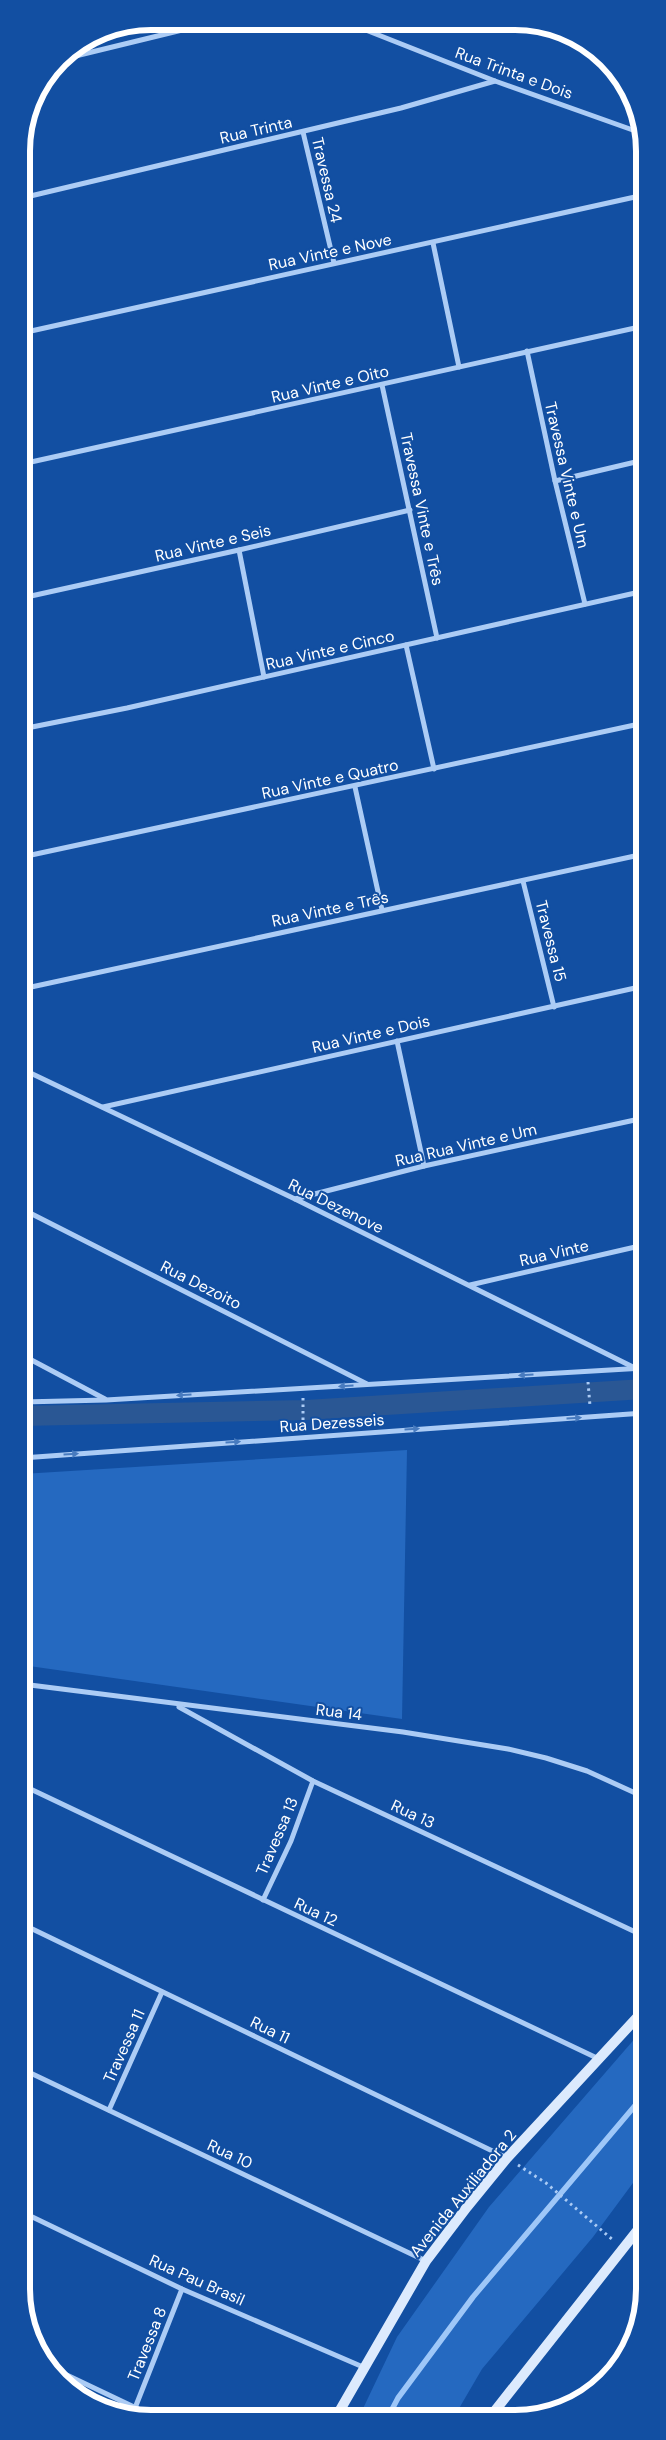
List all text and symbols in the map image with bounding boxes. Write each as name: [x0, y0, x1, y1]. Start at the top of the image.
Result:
street label: Rua Trinta e Dois: [452, 42, 576, 104]
street label: Rua Trinta: [218, 111, 294, 149]
street label: Travessa 24: [307, 135, 347, 225]
street label: Rua Vinte e Nove: [266, 229, 394, 275]
street label: Rua Vinte e Oito: [269, 360, 391, 408]
street label: Travessa Vinte e Um: [540, 400, 594, 550]
street label: Travessa Vinte e Três: [396, 431, 448, 587]
street label: Rua Vinte e Seis: [153, 519, 273, 567]
street label: Rua Vinte e Cinco: [264, 625, 396, 675]
street label: Rua Vinte e Quatro: [260, 754, 400, 804]
street label: Rua Vinte e Três: [270, 886, 390, 932]
street label: Travessa 15: [531, 898, 571, 984]
street label: Rua Vinte e Dois: [310, 1010, 432, 1058]
street label: Rua Rua Vinte e Um: [393, 1119, 539, 1171]
street label: Rua Dezenove: [285, 1174, 387, 1238]
street label: Rua Vinte: [517, 1235, 591, 1271]
street label: Rua Dezoito: [157, 1256, 245, 1314]
one-way arrow: [517, 1372, 533, 1380]
one-way arrow: [338, 1382, 354, 1390]
one-way arrow: [175, 1392, 191, 1400]
street label: Rua Dezesseis: [279, 1409, 385, 1437]
one-way arrow: [567, 1413, 583, 1421]
one-way arrow: [405, 1425, 421, 1433]
one-way arrow: [225, 1438, 241, 1446]
one-way arrow: [63, 1450, 79, 1458]
street label: Rua 14: [315, 1699, 364, 1725]
street label: Travessa 13: [251, 1794, 303, 1878]
street label: Rua 13: [388, 1795, 438, 1833]
street label: Rua 12: [291, 1893, 341, 1931]
street label: Travessa 11: [98, 2006, 150, 2086]
street label: Rua 11: [247, 2011, 293, 2049]
street label: Avenida Auxiliadora 2: [405, 2125, 521, 2261]
street label: Rua 10: [204, 2134, 256, 2174]
street label: Rua Pau Brasil: [146, 2250, 248, 2310]
street label: Travessa 8: [123, 2304, 171, 2384]

